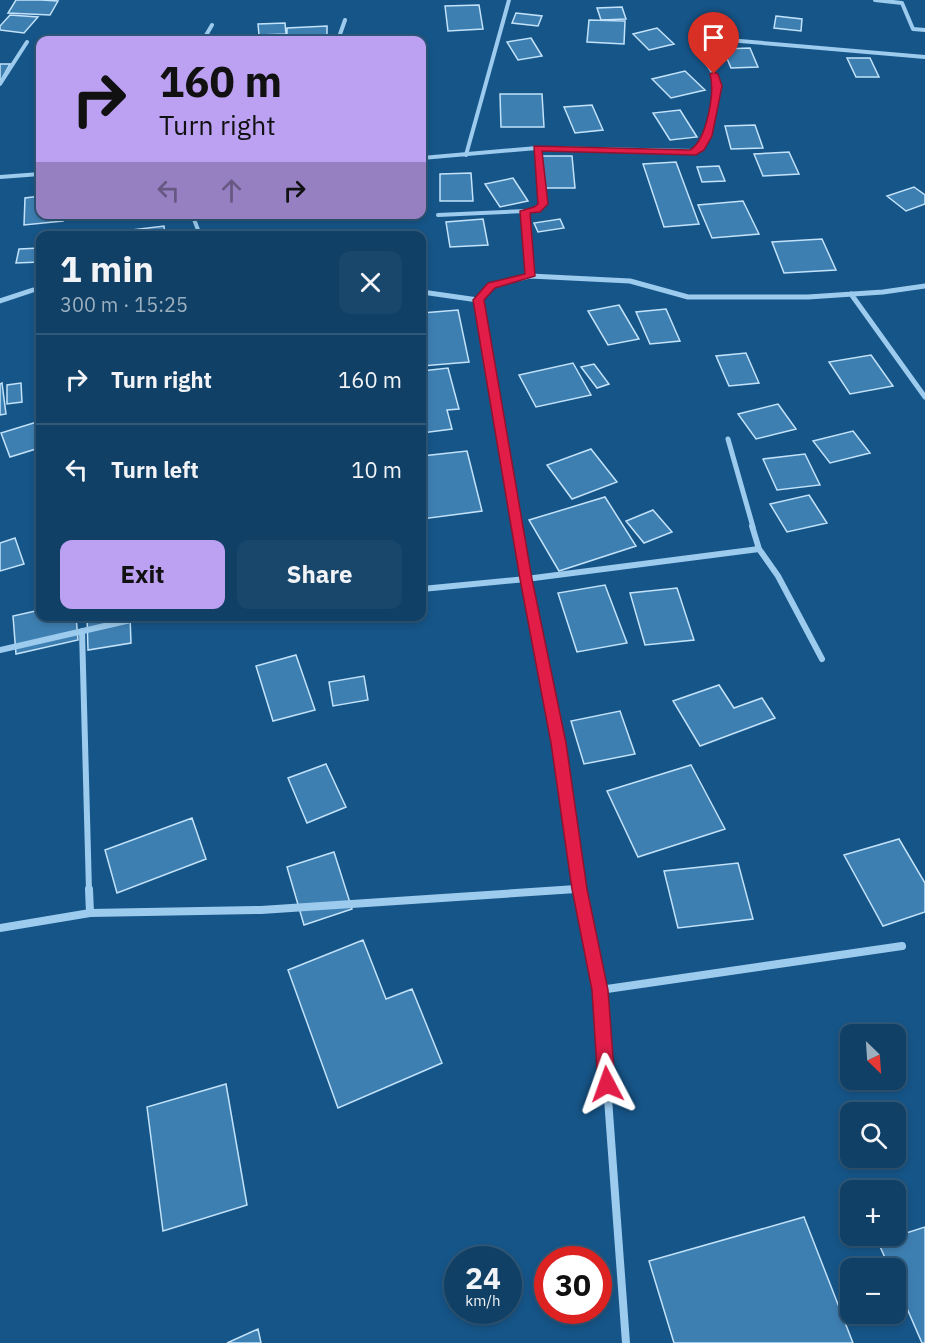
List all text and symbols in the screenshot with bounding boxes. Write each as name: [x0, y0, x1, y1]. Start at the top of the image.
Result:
pin: [688, 12, 739, 74]
icon: arrive: [697, 21, 730, 54]
text: 160 m: [159, 54, 282, 109]
icon: right: [60, 60, 138, 138]
text: Turn right: [159, 107, 276, 142]
icon: left: [152, 174, 185, 207]
icon: ahead: [215, 174, 248, 207]
icon: right: [278, 174, 311, 207]
text: 1 min: [60, 245, 154, 292]
button: close: [339, 251, 402, 314]
text: 300 m · 15:25: [60, 291, 188, 318]
icon: right: [60, 363, 93, 396]
text: Turn right: [111, 365, 212, 394]
text: 160 m: [338, 365, 402, 394]
icon: left: [60, 453, 93, 486]
text: Turn left: [111, 455, 199, 484]
text: 10 m: [351, 455, 402, 484]
button: Exit: [60, 540, 225, 609]
button: Share: [237, 540, 402, 609]
north arrow: [840, 1024, 906, 1090]
map controls: [840, 1024, 906, 1324]
position arrow: [575, 1052, 639, 1116]
button: search: [840, 1102, 906, 1168]
button: +: [840, 1180, 906, 1246]
speed limit sign: 30: [534, 1246, 612, 1324]
text: 24: [465, 1258, 501, 1297]
button: −: [840, 1258, 906, 1324]
text: km/h: [465, 1291, 501, 1310]

